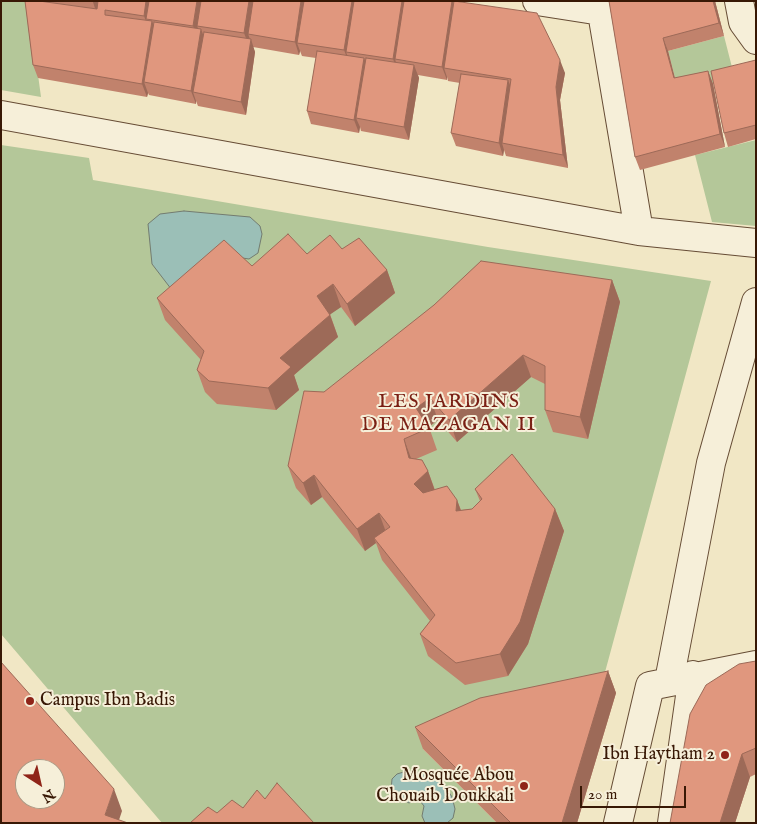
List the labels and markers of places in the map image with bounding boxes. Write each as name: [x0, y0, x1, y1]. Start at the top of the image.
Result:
place label: Campus Ibn Badis: [40, 690, 175, 712]
marker: Campus Ibn Badis: [24, 695, 36, 707]
place label: Ibn Haytham 2: [602, 744, 715, 766]
marker: Ibn Haytham 2: [719, 749, 731, 761]
place label: Mosquée Abou Chouaib Doukkali: [376, 765, 514, 808]
marker: Mosquée Abou Chouaib Doukkali: [518, 780, 530, 792]

